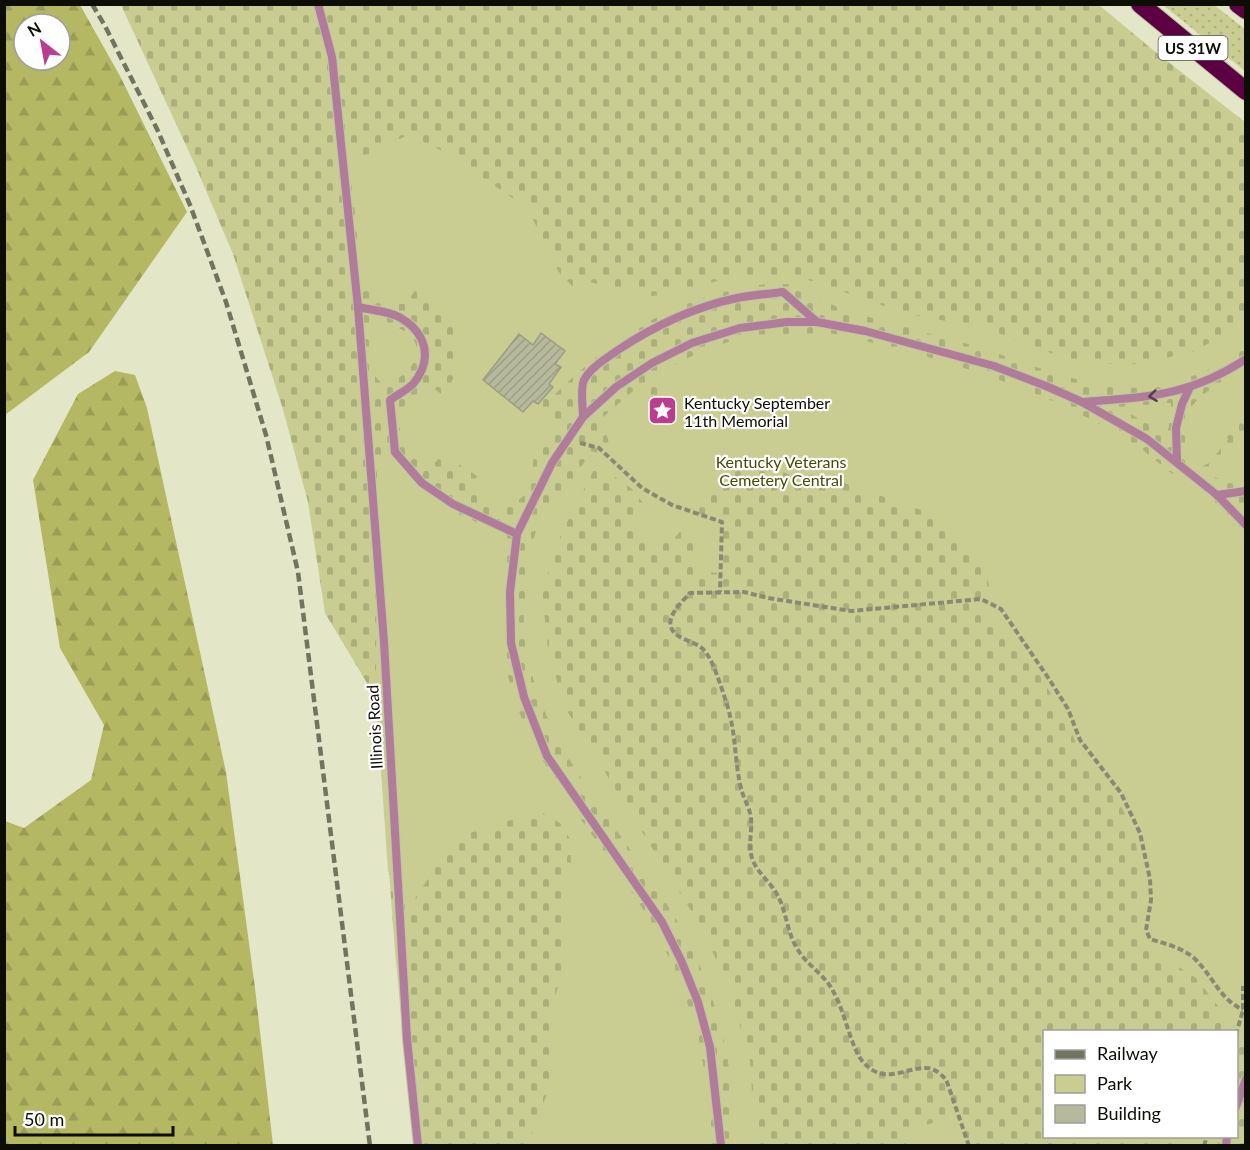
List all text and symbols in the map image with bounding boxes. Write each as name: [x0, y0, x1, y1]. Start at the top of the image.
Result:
north arrow: [12, 12, 72, 72]
text: N: [24, 17, 44, 40]
road number: US 31W: [1158, 36, 1228, 60]
one-way arrow: [1149, 389, 1158, 402]
place label: Kentucky September 11th Memorial: [684, 393, 830, 430]
place icon: Kentucky September 11th Memorial: [647, 395, 679, 427]
park label: Kentucky Veterans Cemetery Central: [716, 452, 846, 489]
street label: Illinois Road: [362, 685, 386, 769]
legend: [1043, 1030, 1238, 1138]
text: Railway: [1097, 1042, 1158, 1064]
text: Park: [1097, 1072, 1133, 1094]
scale bar: [15, 1099, 172, 1137]
text: Building: [1097, 1102, 1161, 1124]
text: 50 m: [24, 1108, 64, 1130]

